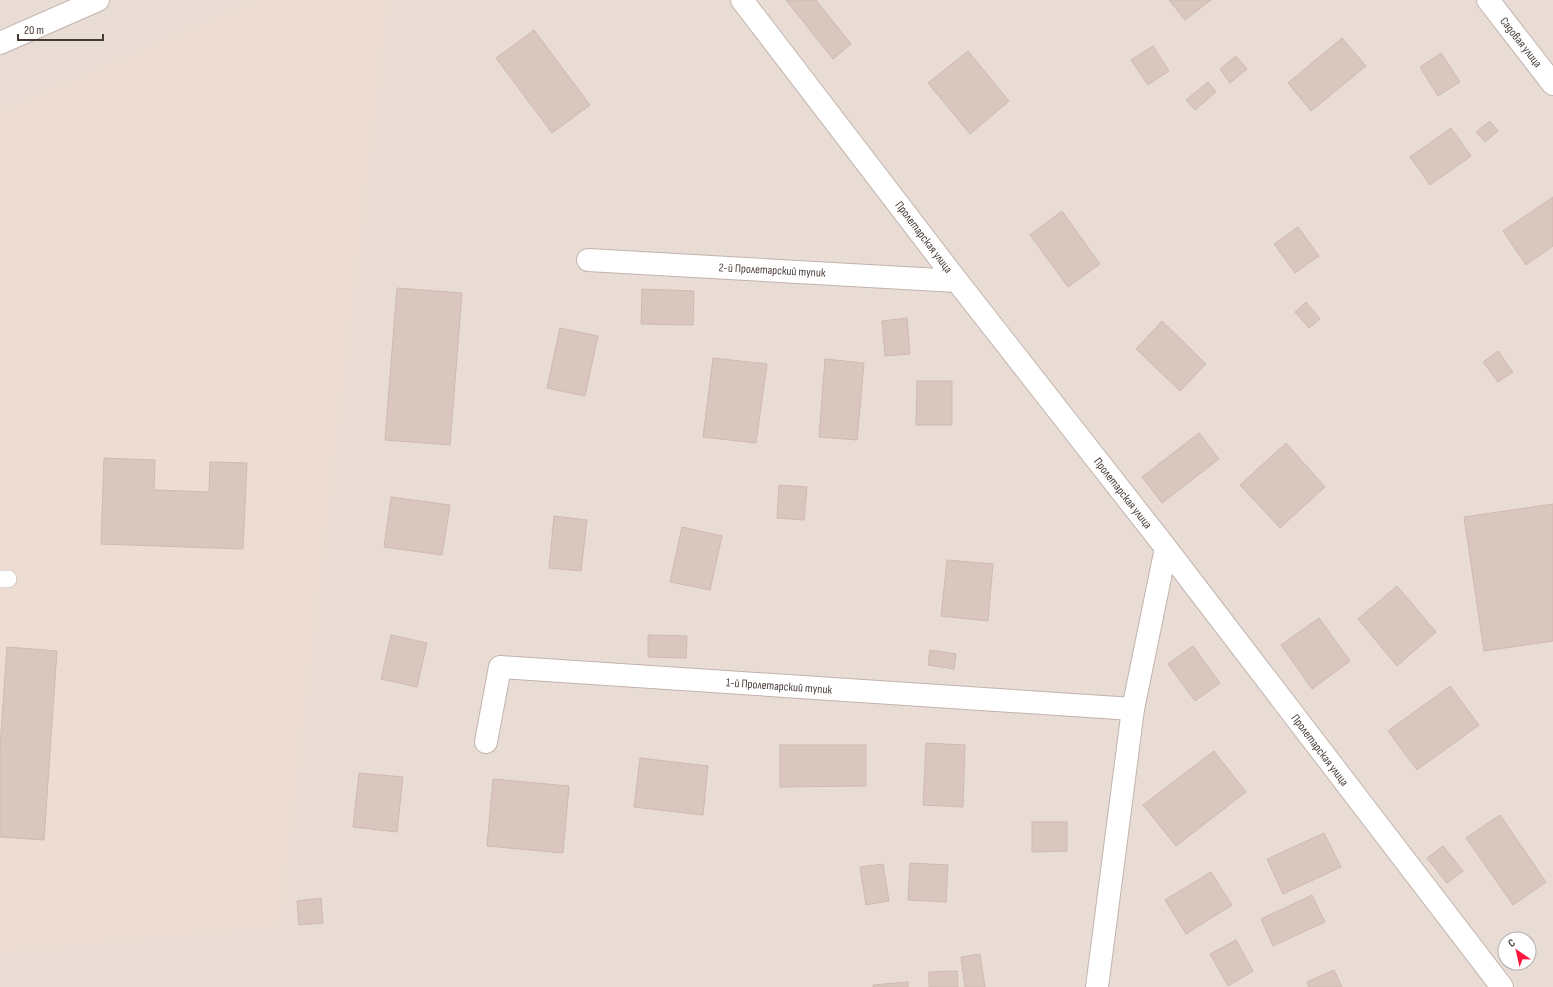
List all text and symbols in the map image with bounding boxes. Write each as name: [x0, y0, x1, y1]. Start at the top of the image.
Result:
street label: Садовая улица: [1496, 14, 1545, 71]
scale bar: [18, 16, 103, 42]
text: 20 m: [24, 23, 44, 38]
street label: Пролетарская улица: [892, 198, 956, 277]
street label: 2-й Пролетарский тупик: [718, 260, 826, 281]
street label: Пролетарская улица: [1090, 455, 1155, 532]
street label: 1-й Пролетарский тупик: [725, 675, 833, 698]
street label: Пролетарская улица: [1288, 711, 1352, 790]
north arrow: [1497, 931, 1537, 971]
text: С: [1506, 936, 1518, 950]

